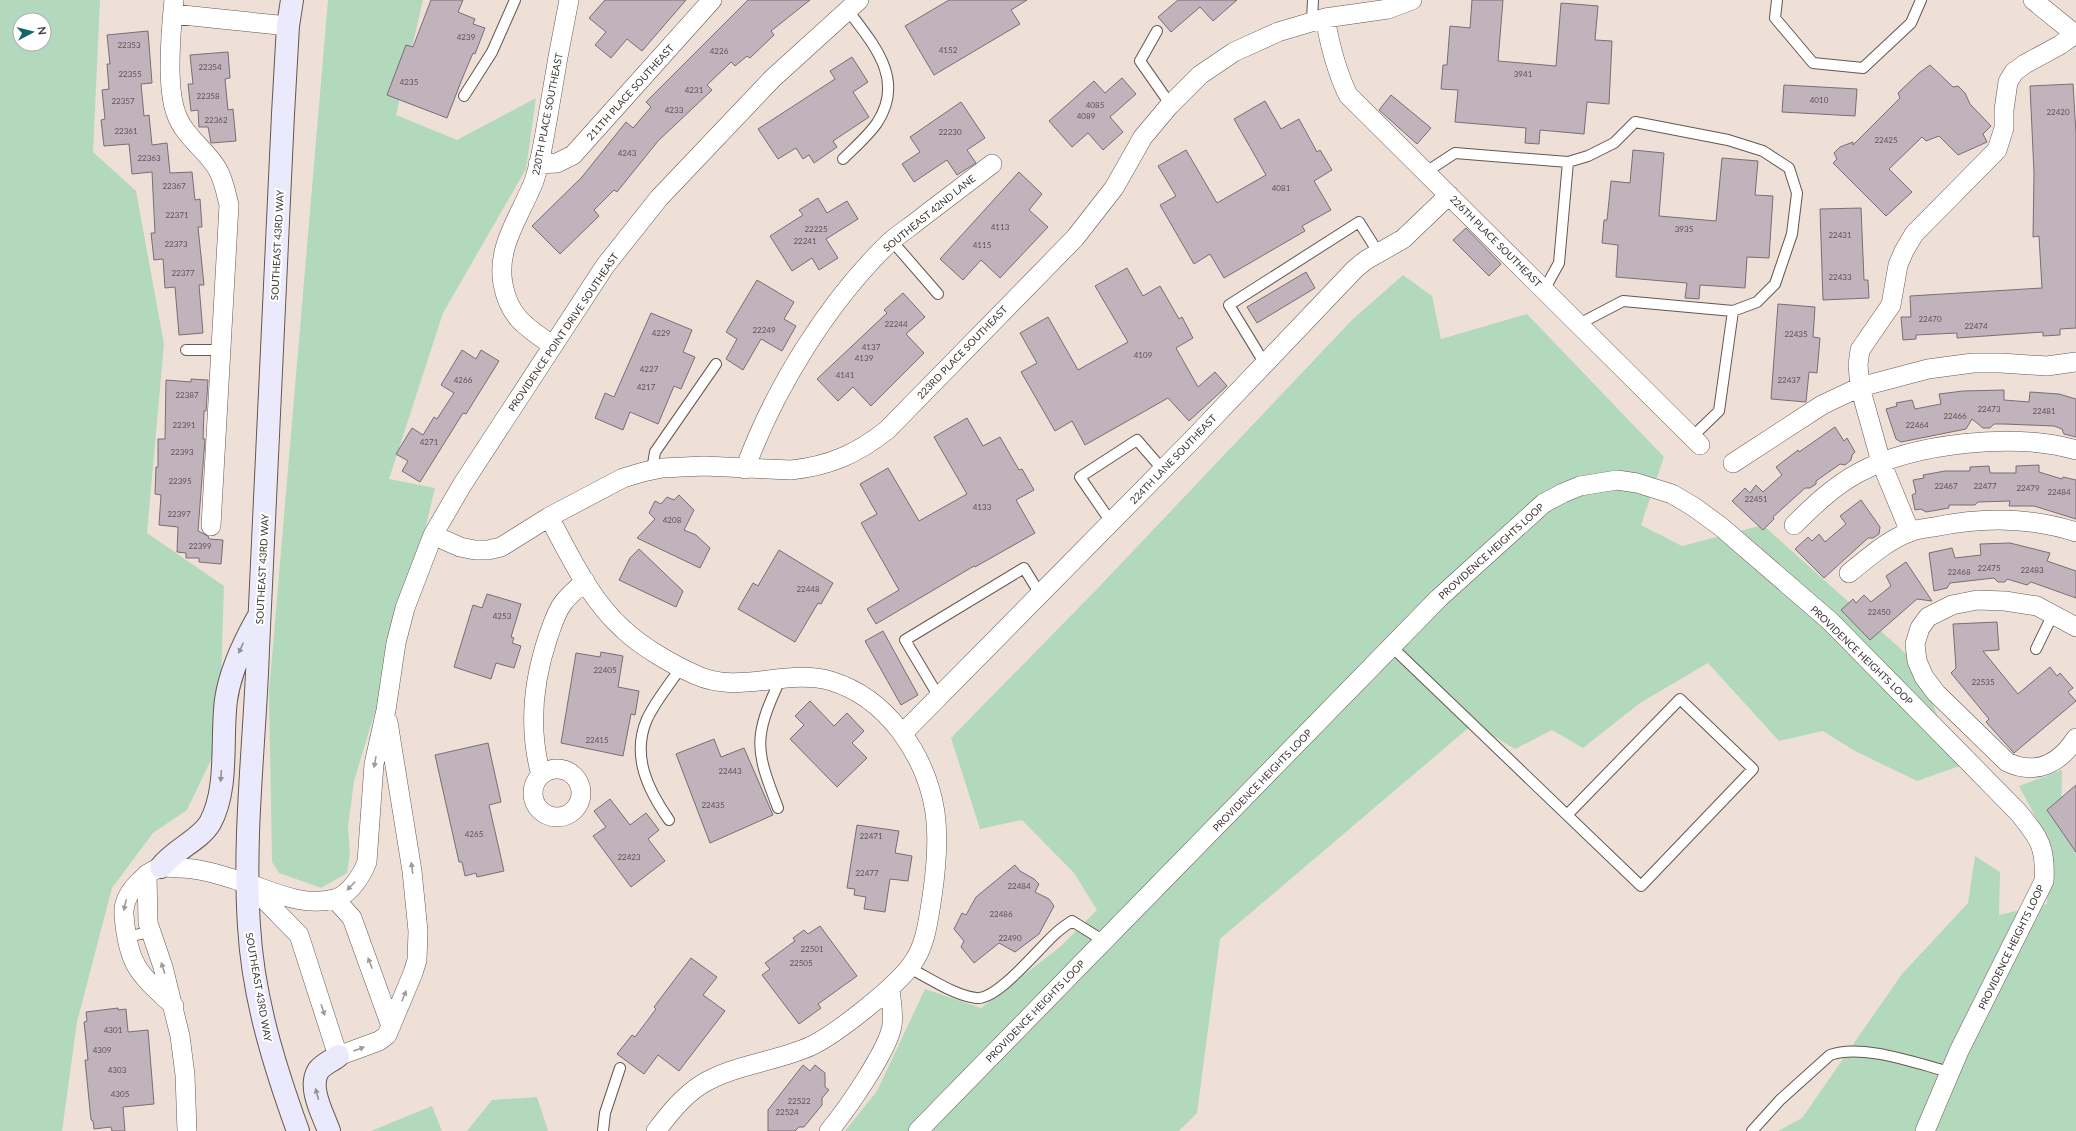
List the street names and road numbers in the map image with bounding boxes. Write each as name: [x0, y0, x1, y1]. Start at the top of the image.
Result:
street label: 211TH PLACE SOUTHEAST: [584, 42, 676, 142]
street label: 220TH PLACE SOUTHEAST: [529, 52, 565, 176]
street label: SOUTHEAST 42ND LANE: [880, 172, 978, 254]
street label: SOUTHEAST 43RD WAY: [268, 189, 286, 301]
street label: 226TH PLACE SOUTHEAST: [1448, 193, 1544, 289]
street label: PROVIDENCE POINT DRIVE SOUTHEAST: [505, 251, 621, 413]
street label: 223RD PLACE SOUTHEAST: [914, 303, 1010, 401]
street label: 224TH LANE SOUTHEAST: [1127, 412, 1219, 506]
street label: PROVIDENCE HEIGHTS LOOP: [1436, 501, 1546, 601]
street label: SOUTHEAST 43RD WAY: [253, 513, 271, 625]
street label: PROVIDENCE HEIGHTS LOOP: [1808, 603, 1916, 707]
street label: PROVIDENCE HEIGHTS LOOP: [1210, 726, 1314, 834]
street label: PROVIDENCE HEIGHTS LOOP: [1975, 883, 2047, 1011]
street label: SOUTHEAST 43RD WAY: [243, 932, 275, 1043]
street label: PROVIDENCE HEIGHTS LOOP: [983, 957, 1087, 1065]

